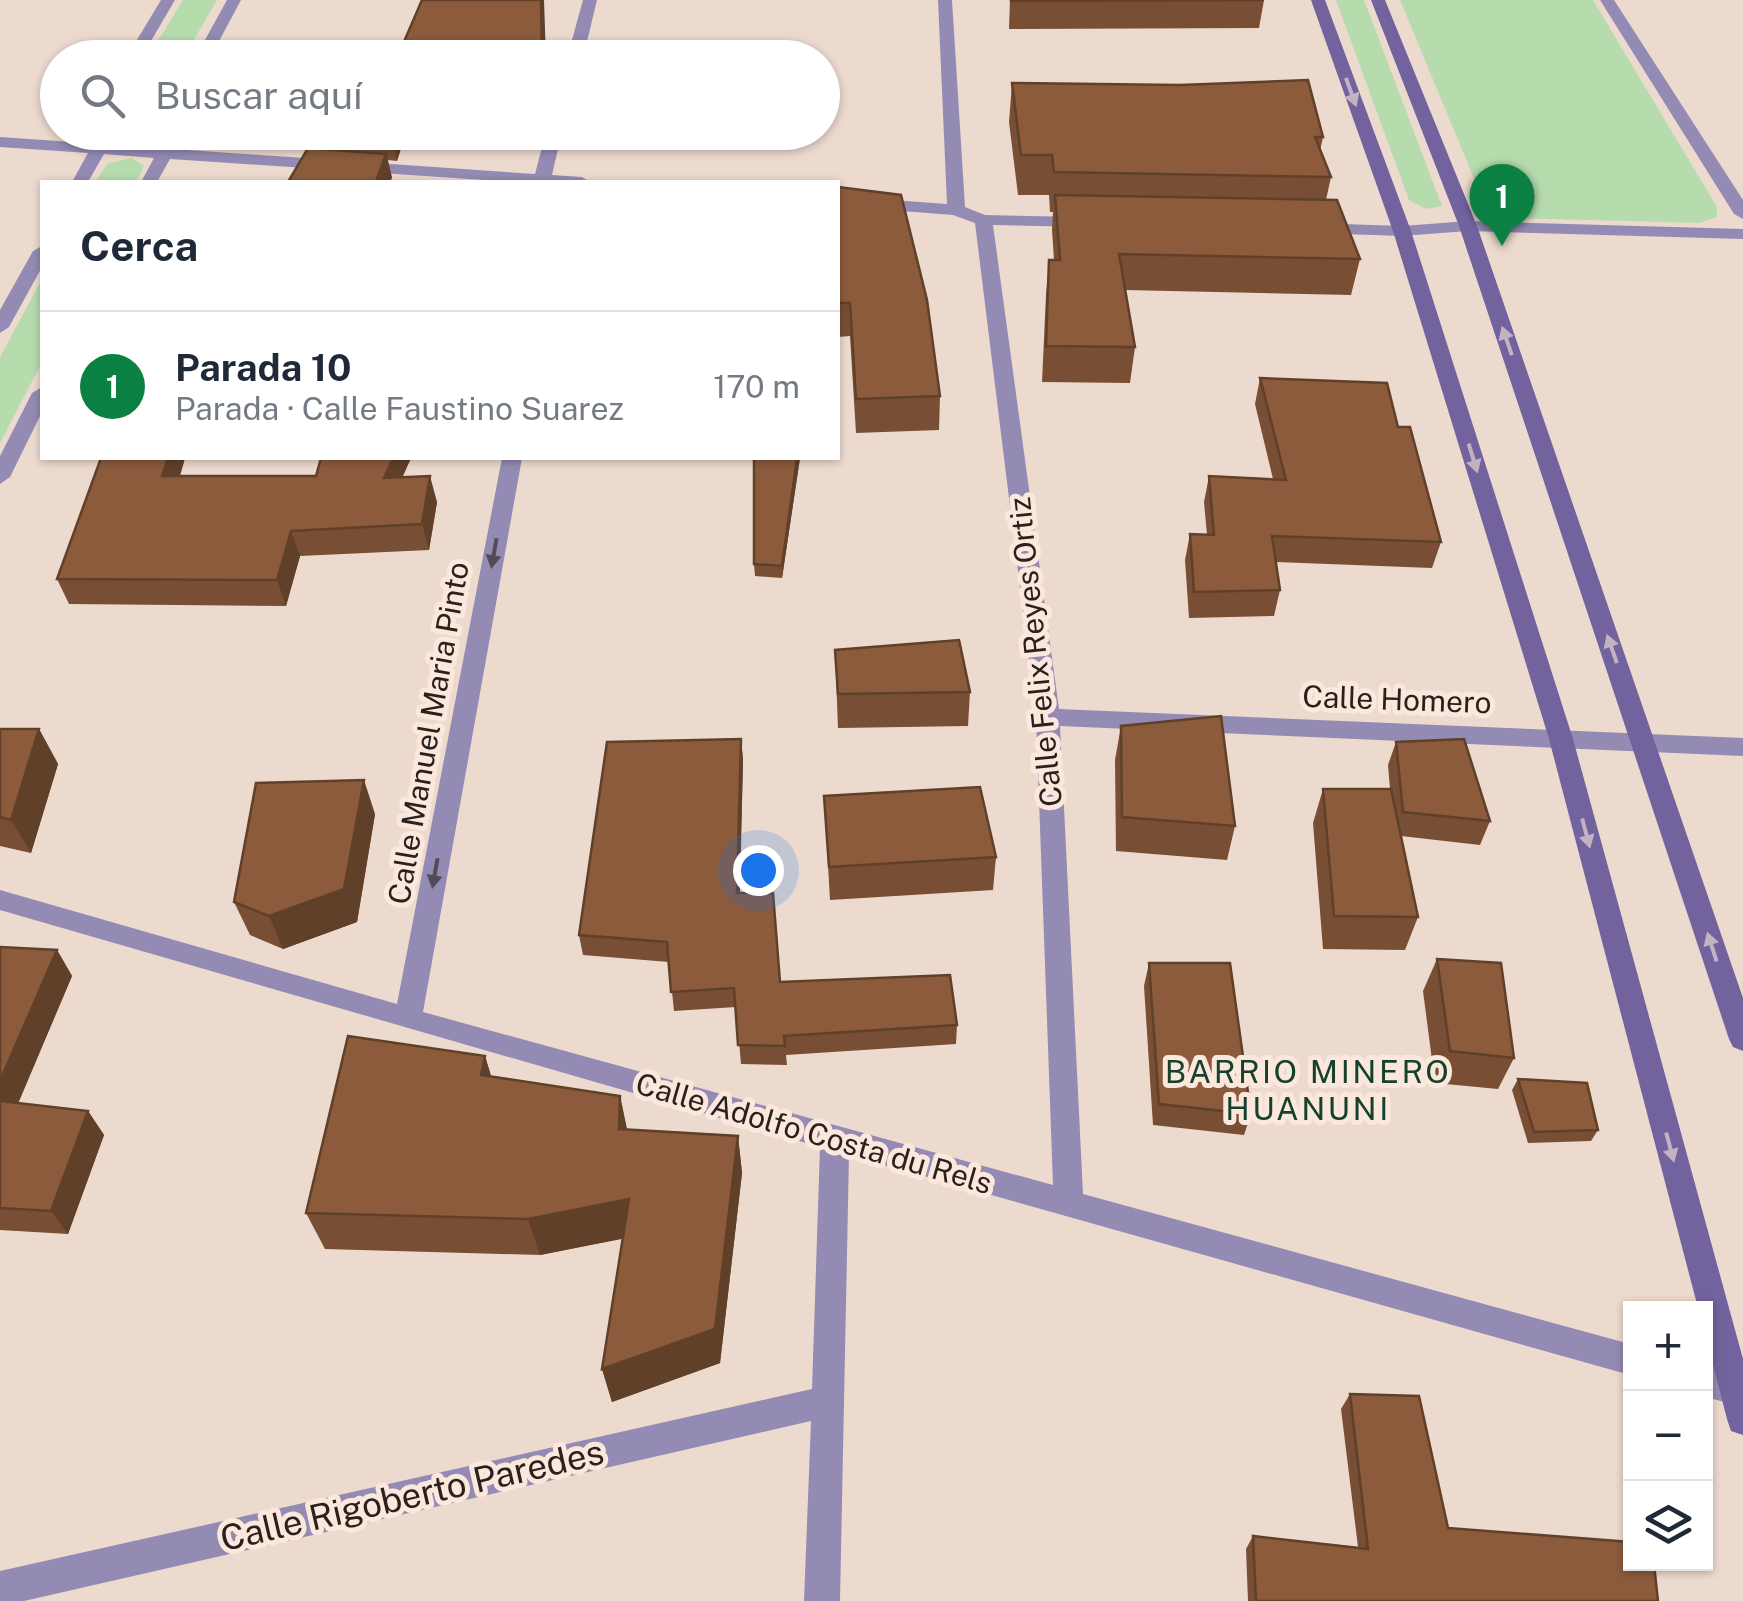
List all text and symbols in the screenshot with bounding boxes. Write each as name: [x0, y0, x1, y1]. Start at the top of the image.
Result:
search box: [40, 40, 840, 150]
icon: search: [75, 68, 130, 123]
text: Buscar aquí: [155, 73, 362, 118]
one-way arrow: [1344, 77, 1359, 107]
pin: 1: [1470, 164, 1534, 246]
text: Cerca: [80, 221, 198, 270]
one-way arrow: [1499, 326, 1514, 356]
text: Parada 10: [175, 345, 352, 390]
text: 1: [106, 368, 119, 405]
text: 170 m: [713, 368, 800, 405]
text: Parada · Calle Faustino Suarez: [175, 390, 624, 427]
one-way arrow: [1466, 443, 1481, 473]
street label: Calle Felix Reyes Ortiz: [1001, 495, 1069, 809]
one-way arrow: [486, 538, 501, 570]
street label: Calle Manuel Maria Pinto: [380, 559, 476, 907]
one-way arrow: [1604, 633, 1619, 663]
street label: Calle Homero: [1302, 678, 1492, 720]
one-way arrow: [1578, 818, 1594, 849]
your location: [733, 845, 784, 896]
one-way arrow: [427, 858, 442, 889]
one-way arrow: [1704, 931, 1719, 961]
district label: BARRIO MINERO HUANUNI: [1165, 1053, 1451, 1127]
street label: Calle Adolfo Costa du Rels: [632, 1065, 996, 1201]
one-way arrow: [1662, 1132, 1678, 1163]
map controls: [1623, 1301, 1713, 1571]
button: +: [1623, 1301, 1713, 1391]
button: −: [1623, 1391, 1713, 1481]
street label: Calle Rigoberto Paredes: [216, 1431, 608, 1559]
button: layers: [1623, 1481, 1713, 1571]

